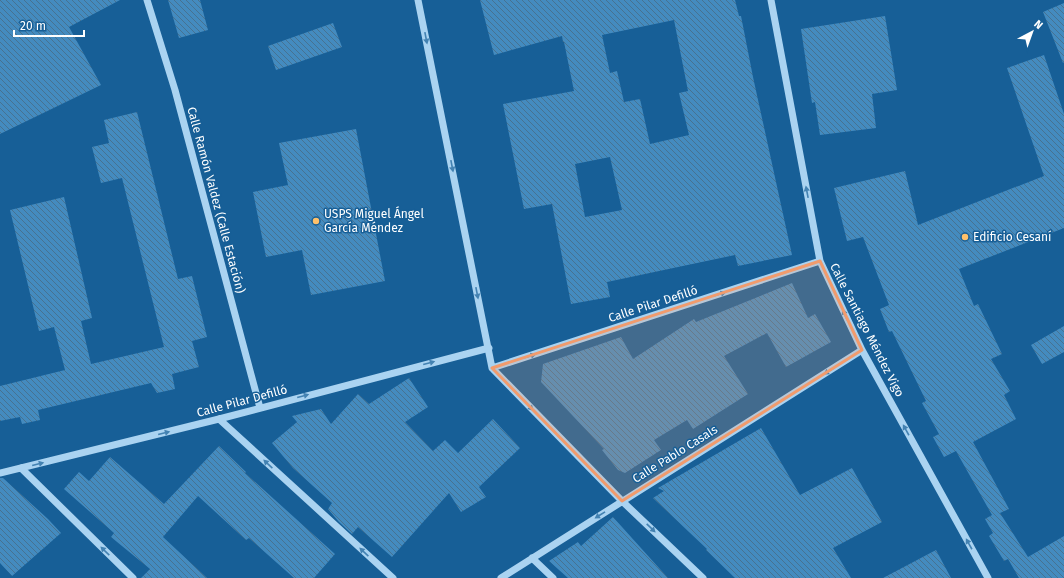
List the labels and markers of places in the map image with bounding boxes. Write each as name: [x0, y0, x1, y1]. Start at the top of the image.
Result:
place label: USPS Miguel Ángel García Méndez: [324, 206, 424, 235]
marker: USPS Miguel Ángel García Méndez: [311, 216, 321, 226]
place label: Edificio Cesaní: [973, 230, 1052, 244]
marker: Edificio Cesaní: [960, 232, 970, 242]

